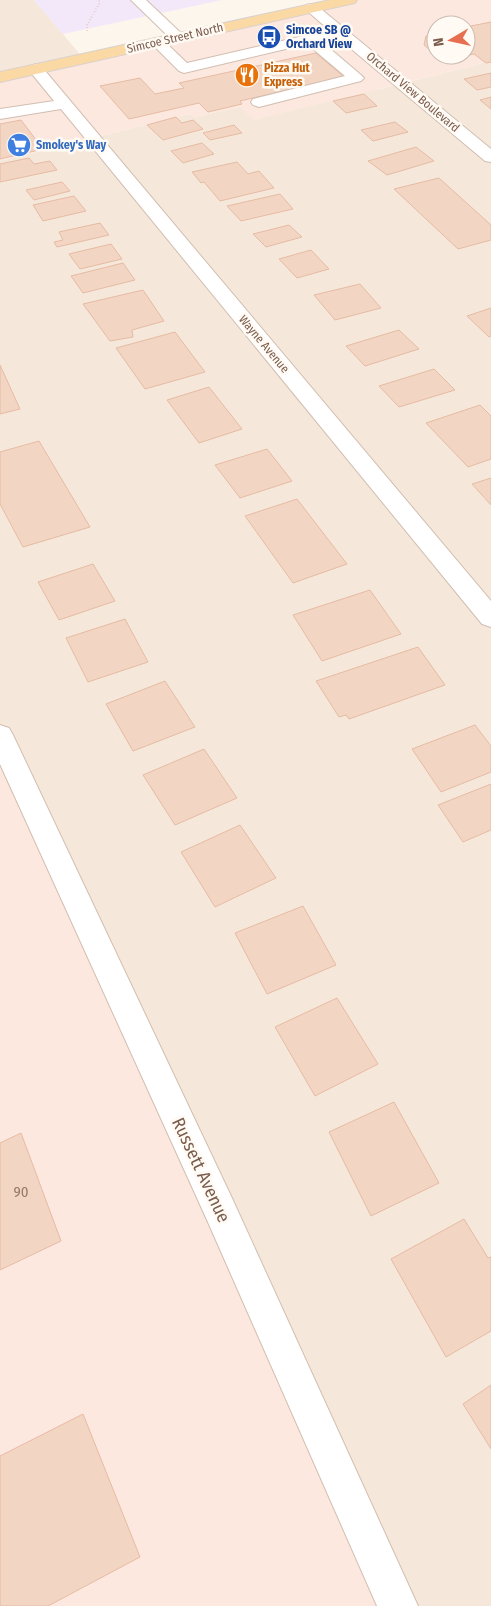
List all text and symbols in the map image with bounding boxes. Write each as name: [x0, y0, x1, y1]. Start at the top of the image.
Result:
north arrow: [426, 15, 476, 65]
street label: Simcoe Street North: [125, 20, 225, 56]
place label: Simcoe SB @ Orchard View: [286, 23, 353, 51]
bus stop icon: Simcoe SB @ Orchard View: [256, 24, 282, 50]
text: N: [430, 36, 448, 47]
street label: Orchard View Boulevard: [364, 49, 462, 135]
place label: Pizza Hut Express: [264, 61, 310, 89]
restaurant icon: Pizza Hut Express: [234, 62, 260, 88]
supermarket icon: Smokey's Way: [6, 132, 32, 158]
place label: Smokey's Way: [36, 138, 106, 152]
street label: Wayne Avenue: [236, 312, 292, 376]
street label: Russett Avenue: [167, 1114, 235, 1226]
house number: 90: [13, 1183, 29, 1201]

